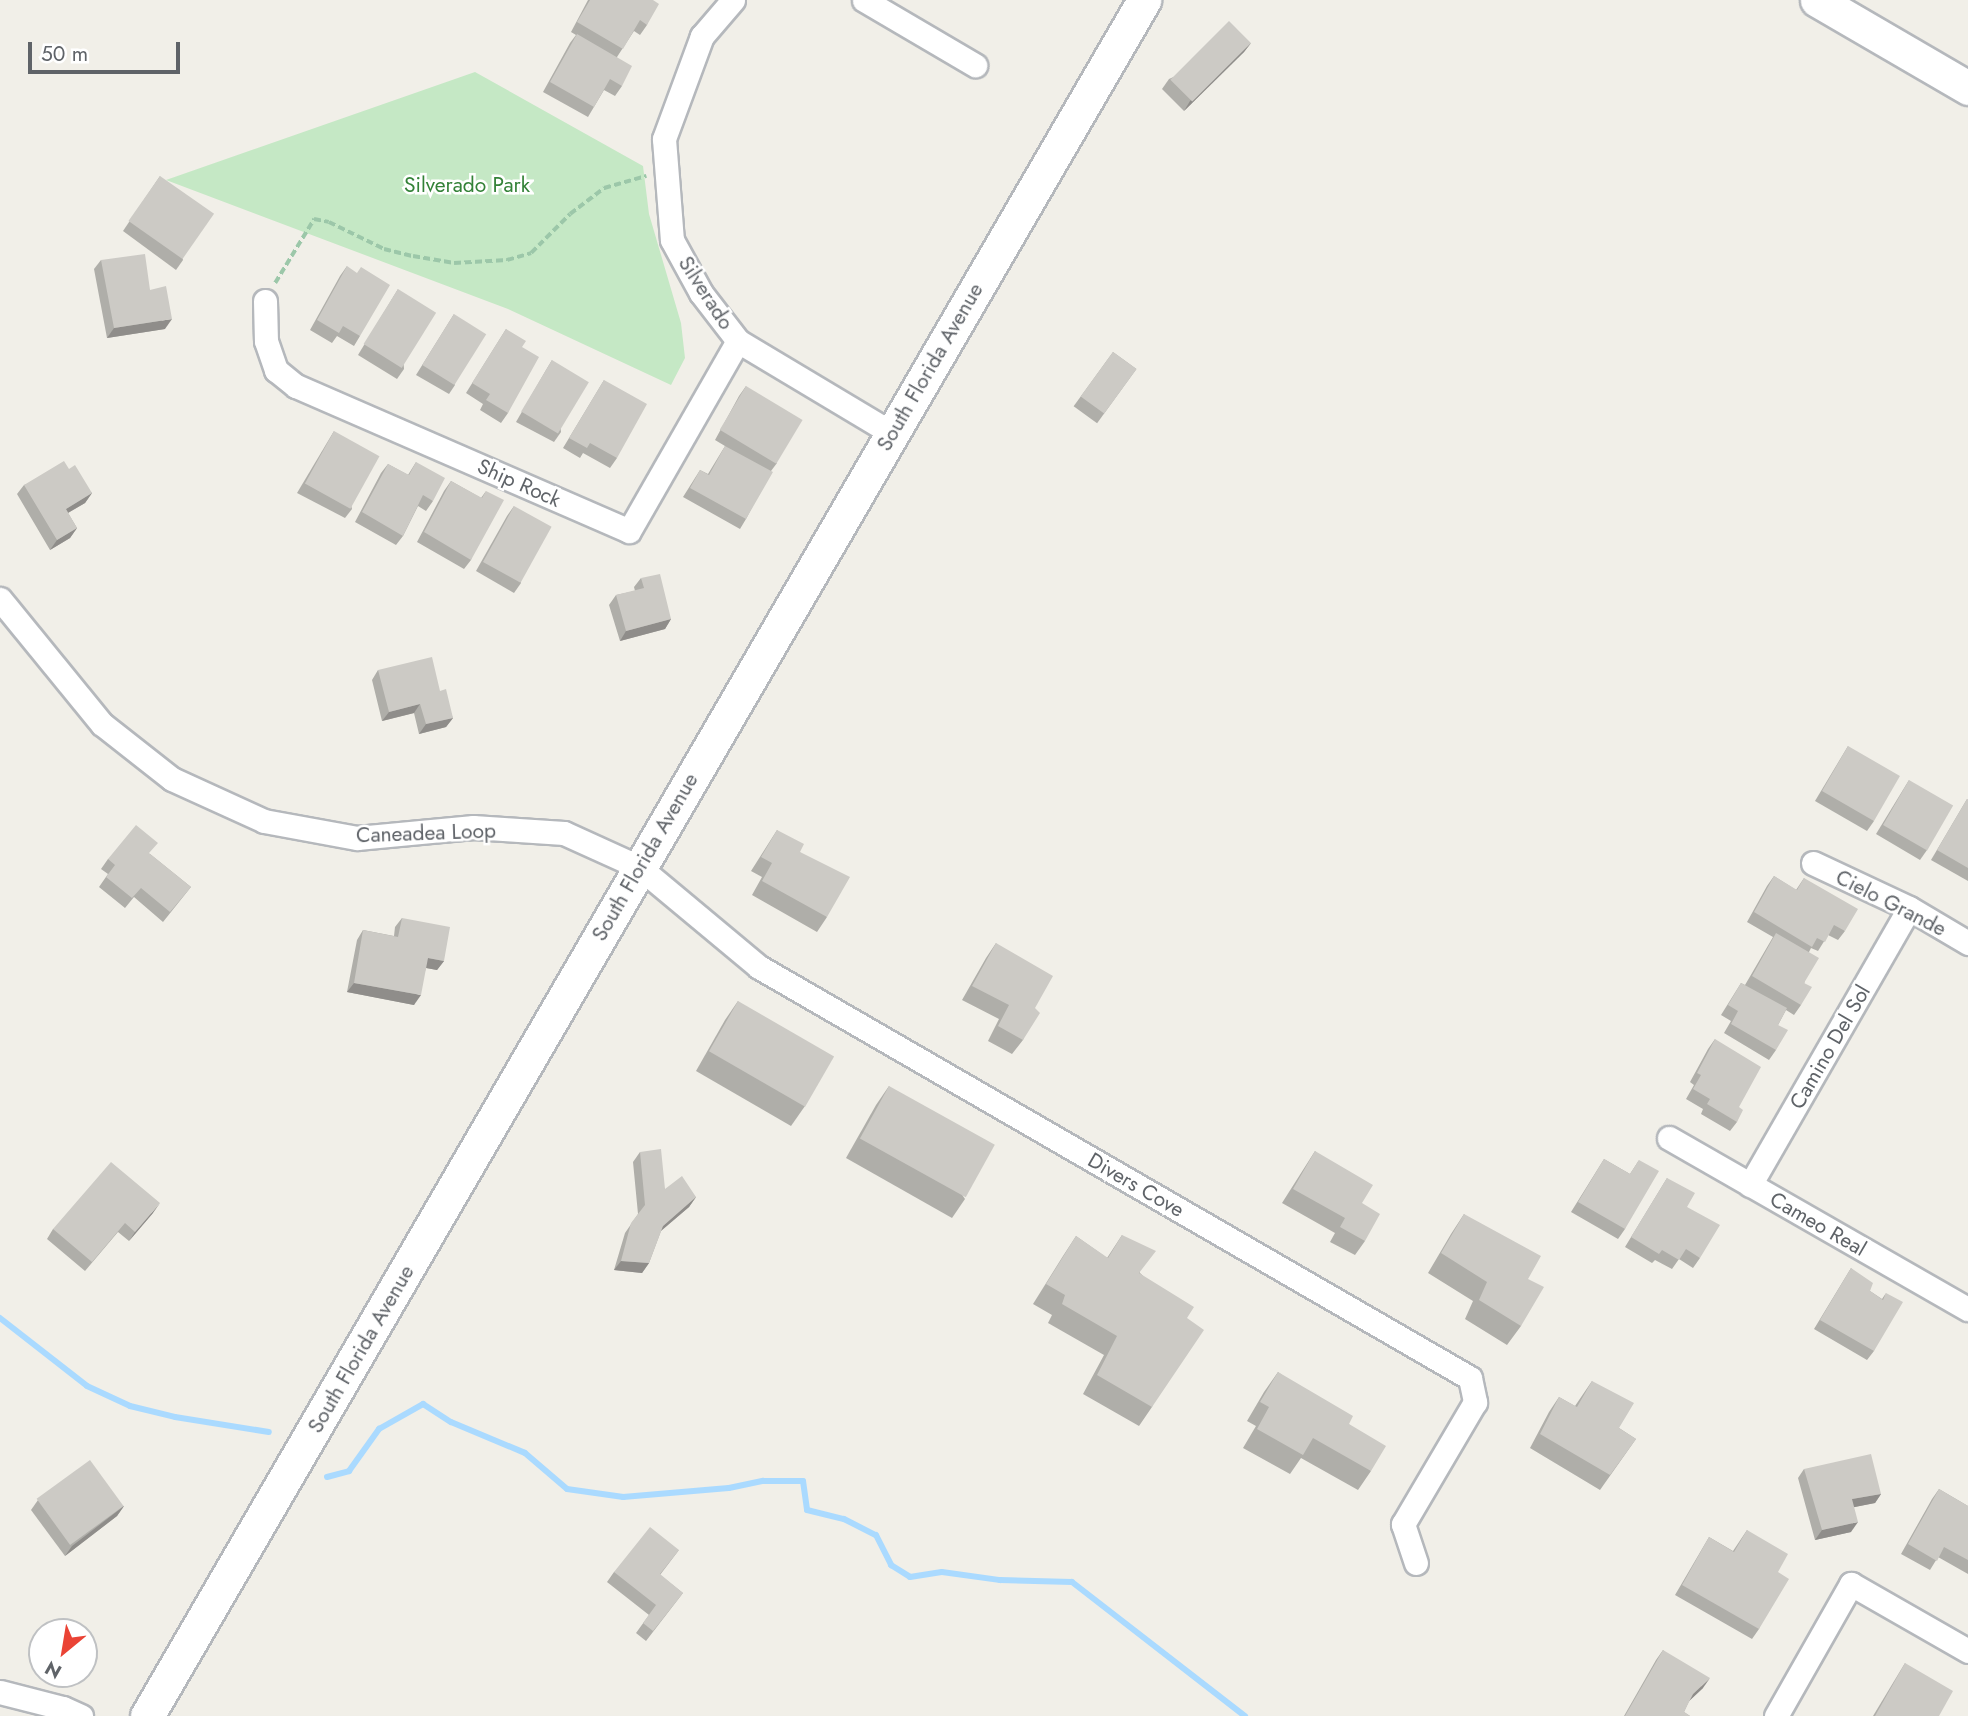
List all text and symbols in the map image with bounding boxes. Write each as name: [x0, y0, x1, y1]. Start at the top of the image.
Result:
scale bar: [32, 28, 184, 72]
text: 50 m: [41, 39, 88, 69]
park label: Silverado Park: [404, 172, 530, 198]
street label: Silverado: [673, 252, 739, 334]
street label: South Florida Avenue: [872, 279, 988, 455]
street label: Ship Rock: [473, 453, 565, 513]
street label: South Florida Avenue: [587, 769, 703, 945]
street label: Caneadea Loop: [356, 818, 496, 848]
street label: Cielo Grande: [1832, 864, 1950, 942]
street label: Camino Del Sol: [1784, 980, 1876, 1114]
street label: Divers Cove: [1083, 1147, 1189, 1223]
street label: Cameo Real: [1765, 1186, 1871, 1262]
street label: South Florida Avenue: [303, 1261, 419, 1437]
north arrow: [28, 1618, 98, 1688]
text: N: [40, 1654, 67, 1685]

